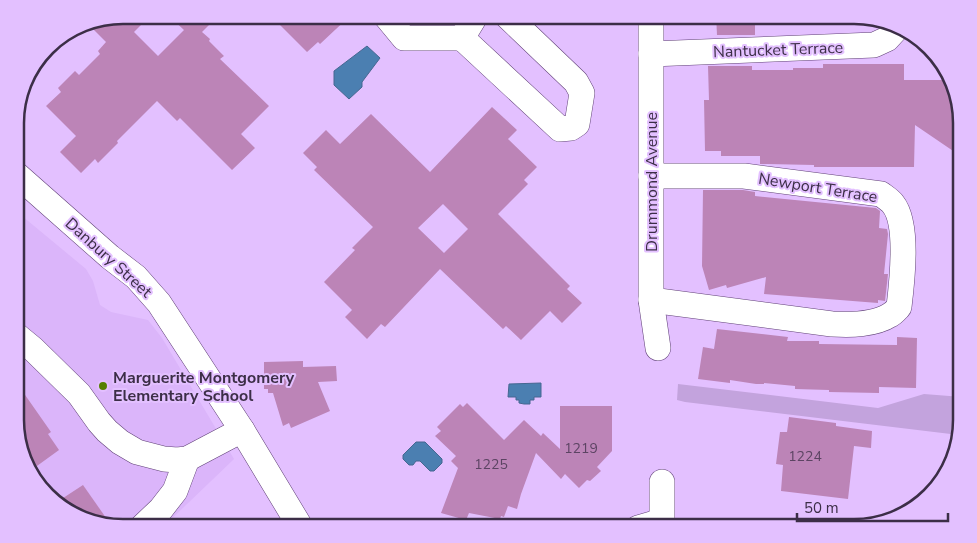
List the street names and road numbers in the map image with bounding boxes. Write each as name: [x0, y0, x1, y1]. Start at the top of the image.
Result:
street label: Nantucket Terrace: [713, 37, 843, 63]
street label: Drummond Avenue: [641, 112, 663, 252]
street label: Newport Terrace: [757, 168, 879, 208]
street label: Danbury Street: [60, 213, 157, 303]

